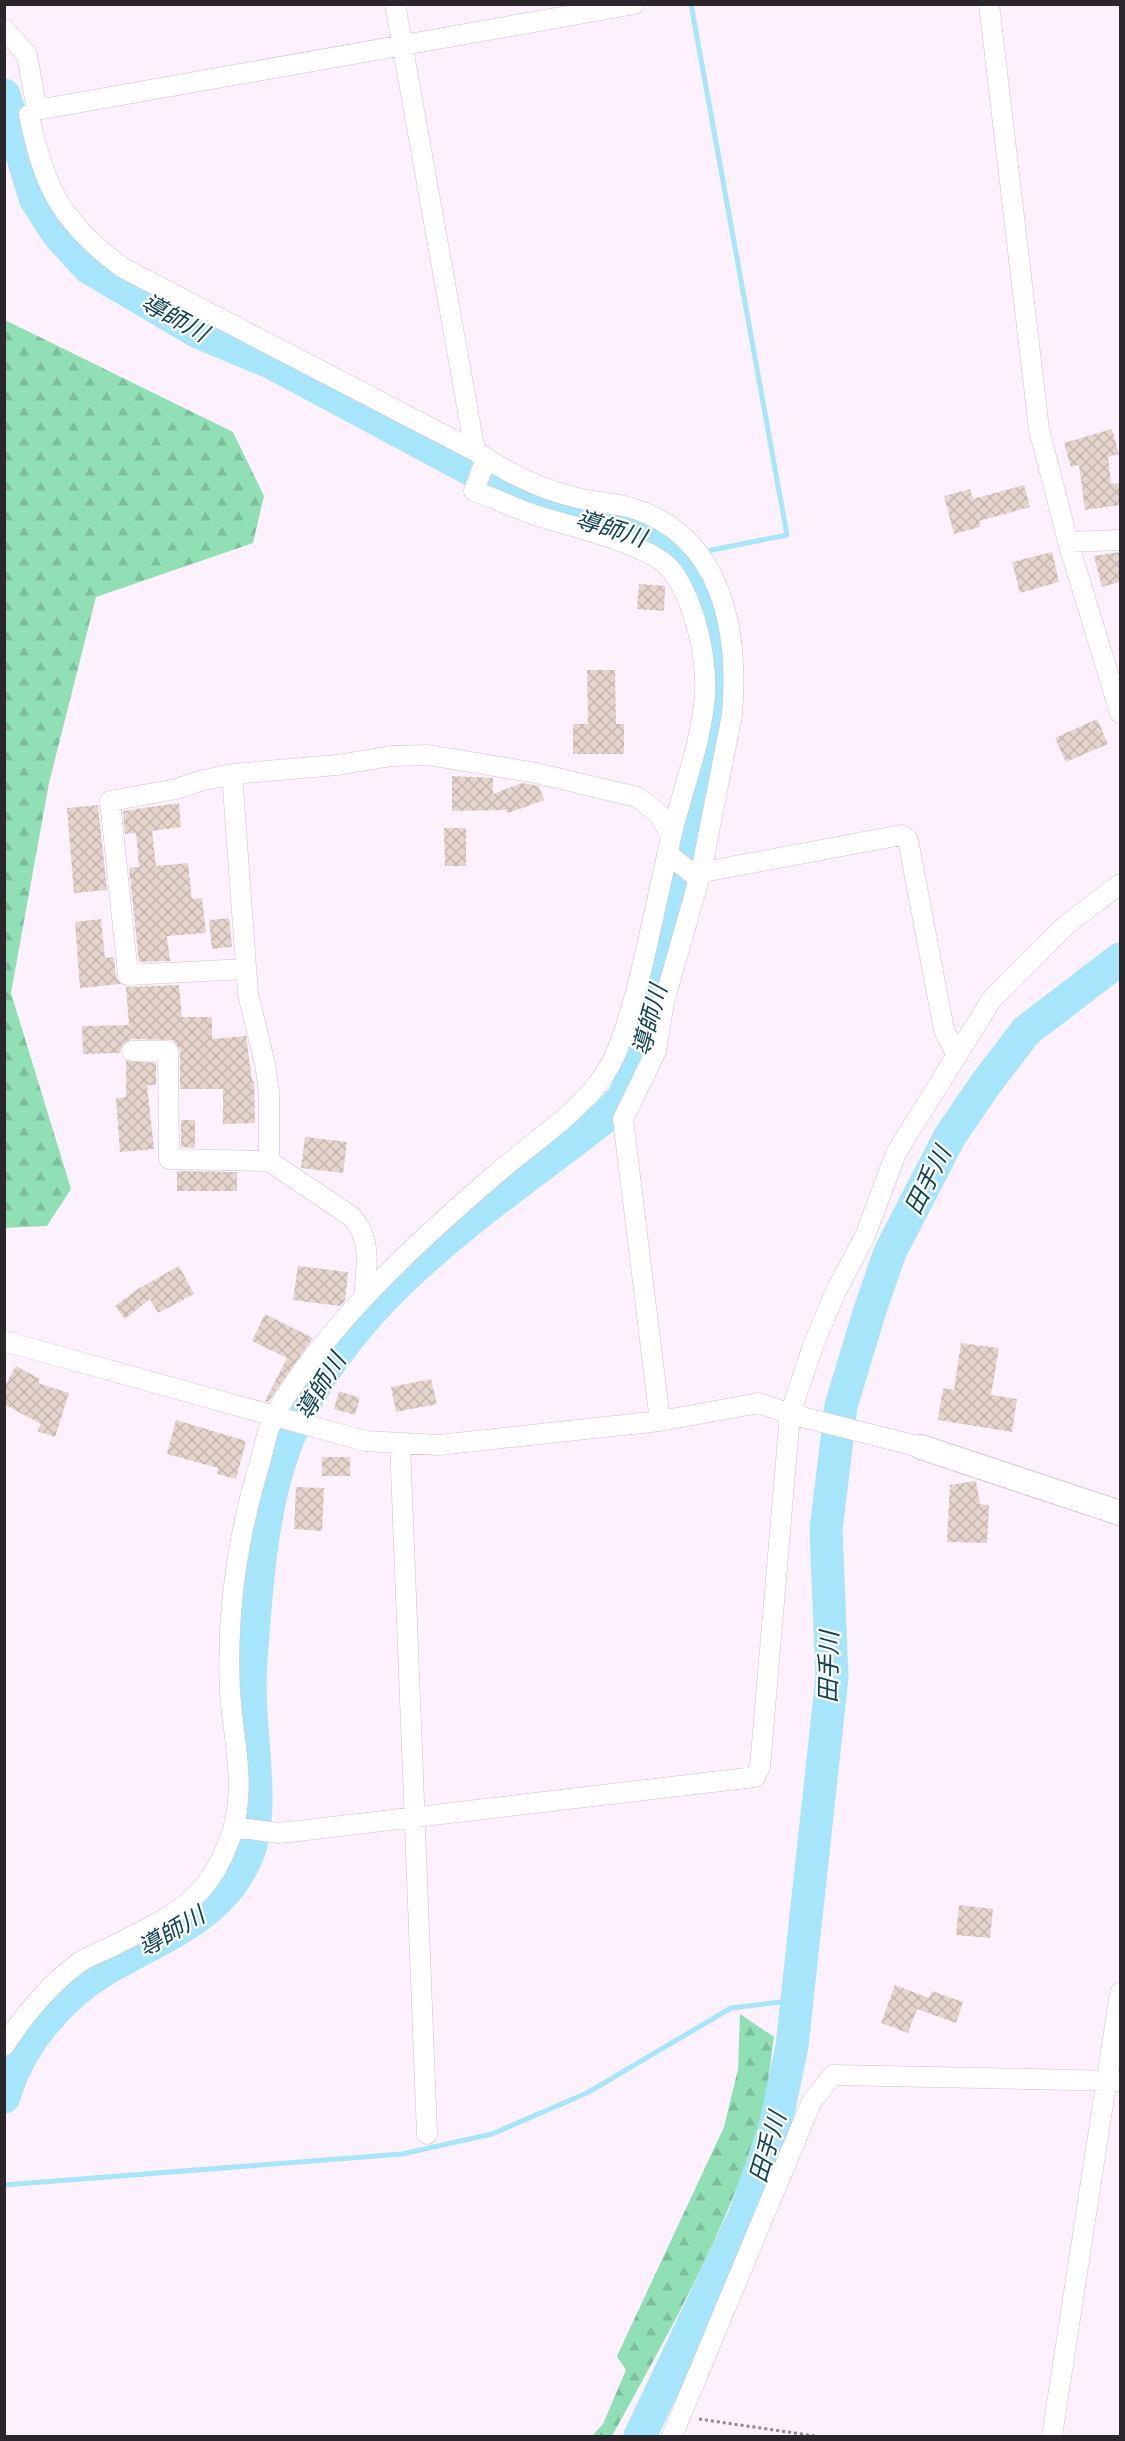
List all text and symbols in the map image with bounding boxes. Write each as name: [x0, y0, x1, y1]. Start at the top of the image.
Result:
water label: 導師川: [135, 284, 218, 352]
water label: 導師川: [571, 500, 654, 557]
water label: 導師川: [622, 978, 676, 1059]
water label: 田手川: [895, 1137, 961, 1220]
water label: 導師川: [286, 1343, 356, 1426]
water label: 田手川: [809, 1628, 847, 1703]
water label: 導師川: [131, 1895, 214, 1965]
water label: 田手川: [739, 2104, 796, 2187]

